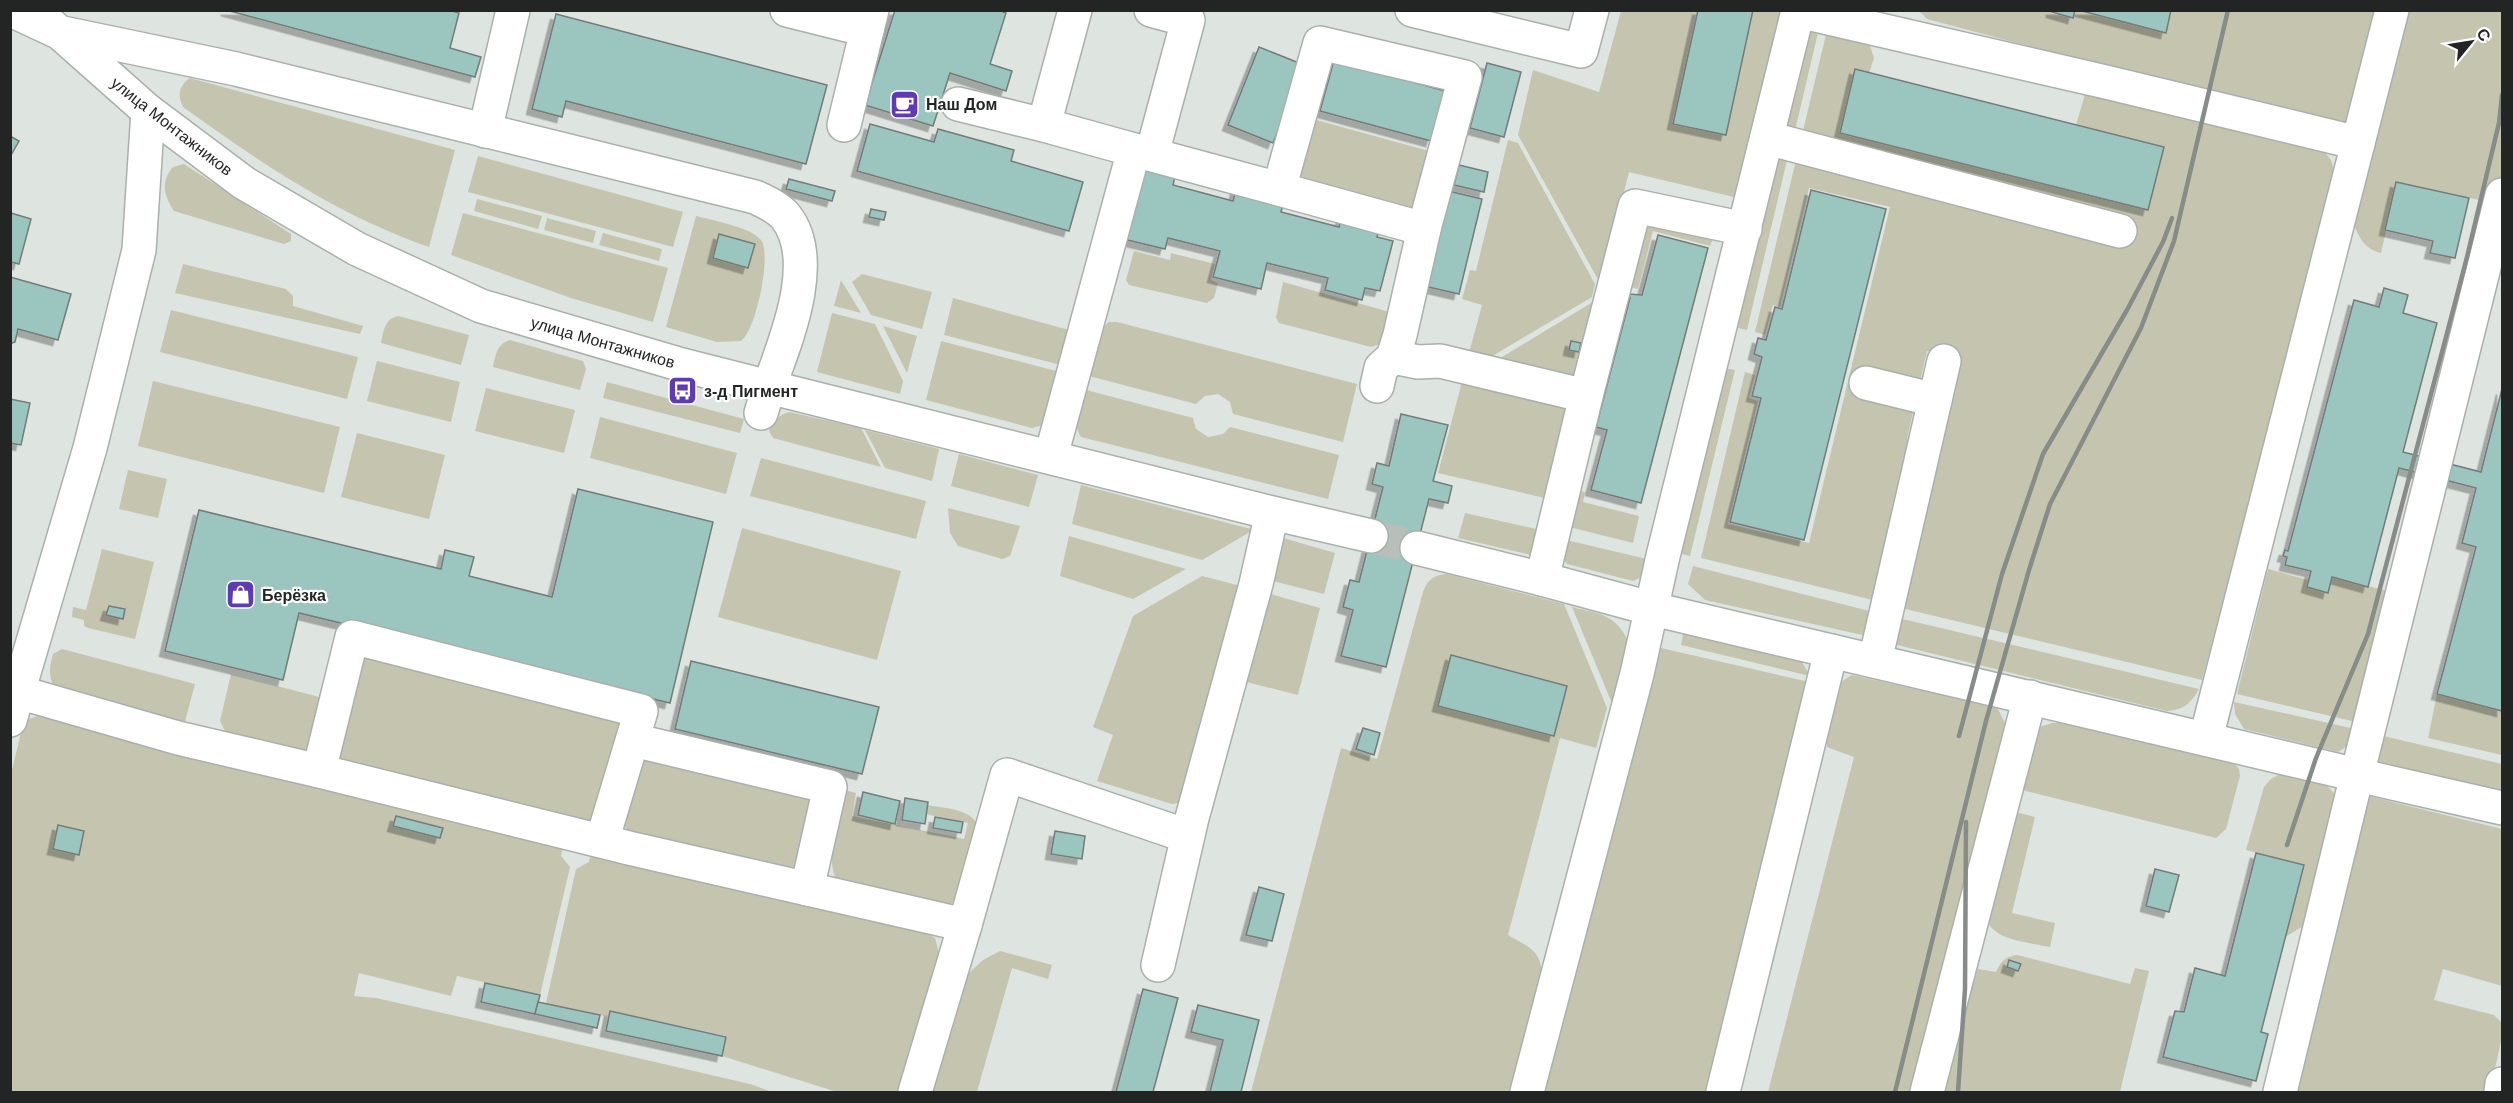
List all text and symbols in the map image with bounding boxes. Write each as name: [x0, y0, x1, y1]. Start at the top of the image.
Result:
north arrow: [2441, 12, 2501, 72]
text: С: [2473, 25, 2494, 44]
street label: улица Монтажников: [108, 74, 236, 179]
cafe icon: Наш Дом: [889, 88, 921, 120]
place label: Наш Дом: [926, 96, 997, 113]
street label: улица Монтажников: [529, 314, 677, 371]
bus stop icon: з-д Пигмент: [667, 375, 699, 407]
place label: з-д Пигмент: [704, 383, 798, 400]
shop icon: Берёзка: [225, 579, 257, 611]
place label: Берёзка: [262, 587, 326, 604]

